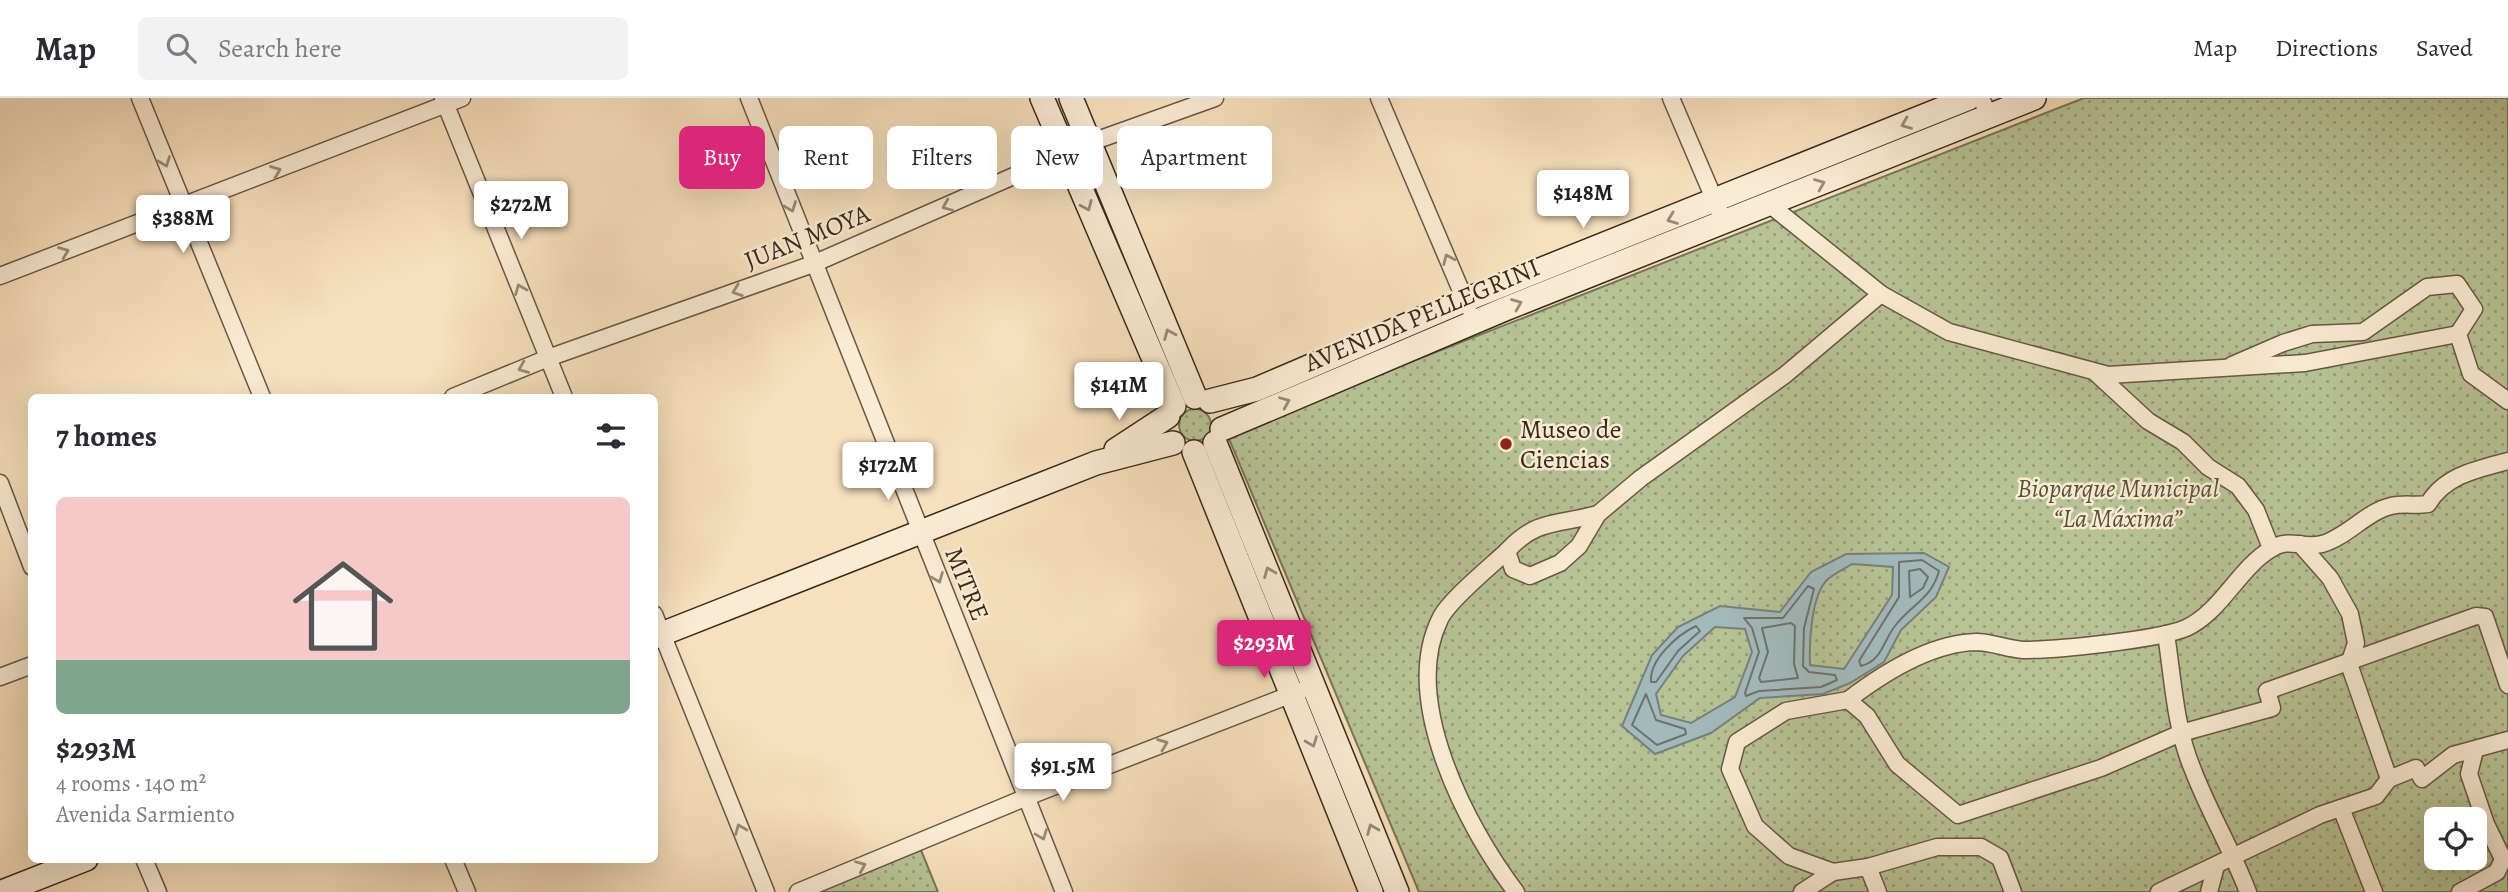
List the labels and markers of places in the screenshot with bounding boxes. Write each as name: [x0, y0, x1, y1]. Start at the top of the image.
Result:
pin: $148M: [1534, 170, 1632, 230]
pin: $272M: [472, 181, 570, 241]
pin: $388M: [134, 195, 232, 255]
pin: $141M: [1070, 362, 1168, 422]
place label: Museo de Ciencias: [1520, 412, 1621, 477]
marker: Museo de Ciencias: [1498, 436, 1514, 452]
pin: $172M: [839, 442, 937, 502]
pin: $293M: [1215, 620, 1313, 680]
pin: $91.5M: [1006, 744, 1120, 803]

